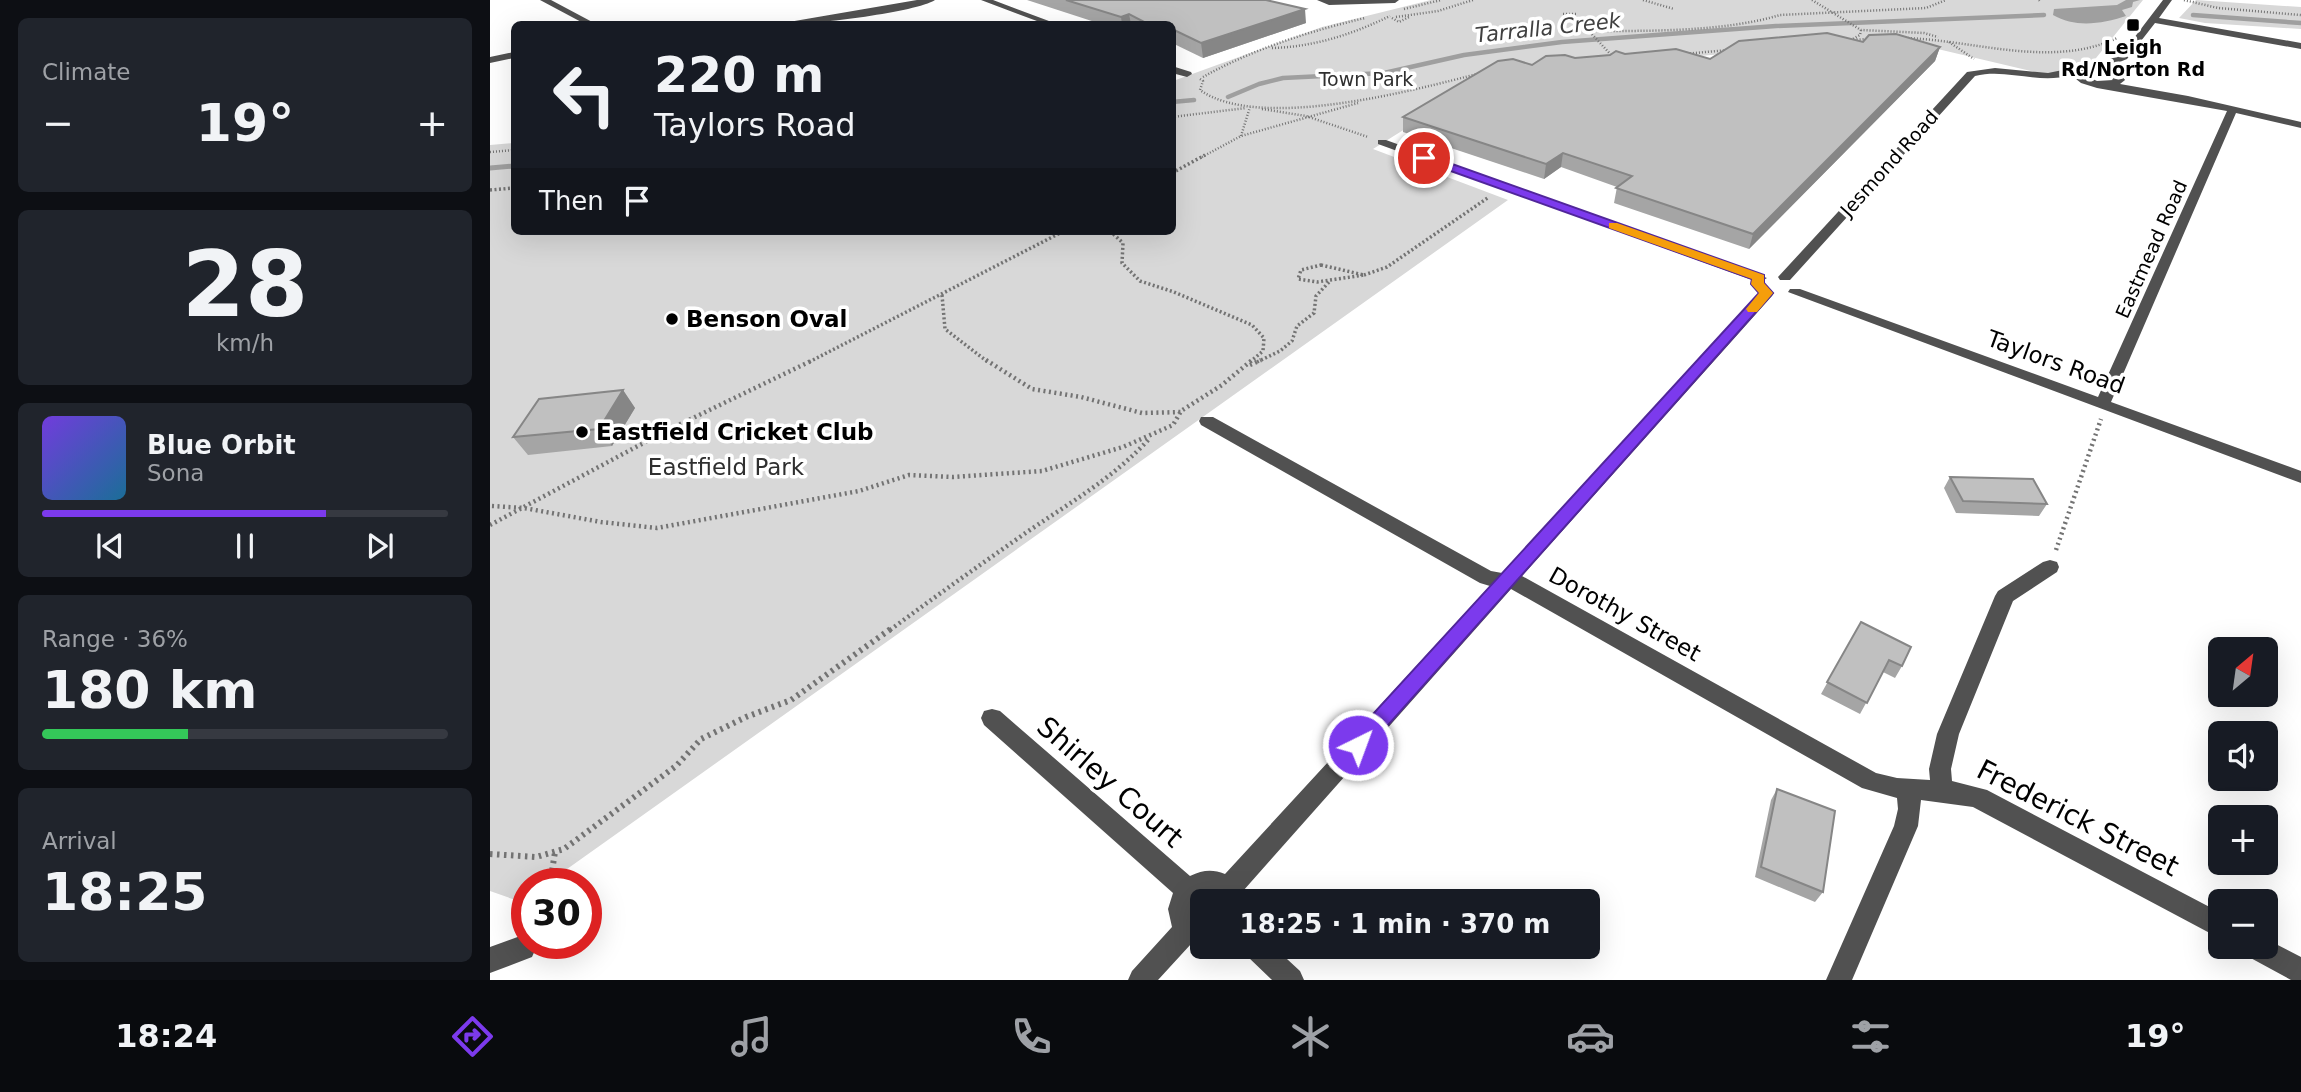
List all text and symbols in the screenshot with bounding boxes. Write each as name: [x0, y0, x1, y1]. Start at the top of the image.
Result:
water label: Tarralla Creek: [1474, 8, 1623, 48]
marker: Leigh Rd/Norton Rd: [2125, 17, 2141, 33]
place label: Leigh Rd/Norton Rd: [2061, 36, 2205, 80]
text: 220 m: [654, 47, 824, 104]
icon: left: [539, 49, 630, 140]
text: Climate: [42, 59, 131, 85]
park label: Town Park: [1318, 68, 1413, 90]
text: 19°: [196, 93, 294, 153]
text: −: [42, 101, 74, 145]
text: +: [416, 101, 448, 145]
street label: Jesmond Road: [1835, 105, 1942, 221]
text: Taylors Road: [654, 106, 856, 144]
pin: [1394, 128, 1454, 188]
icon: arrive: [1405, 139, 1443, 177]
street label: Eastmead Road: [2111, 177, 2191, 321]
icon: arrive: [618, 182, 656, 220]
text: Then: [539, 186, 604, 216]
text: 28: [182, 232, 308, 337]
place label: Benson Oval: [686, 306, 847, 332]
marker: Benson Oval: [664, 311, 680, 327]
street label: Taylors Road: [1983, 325, 2129, 399]
text: km/h: [216, 330, 274, 356]
place label: Eastfield Cricket Club: [596, 419, 874, 445]
marker: Eastfield Cricket Club: [574, 424, 590, 440]
text: Blue Orbit: [147, 430, 296, 460]
park label: Eastfield Park: [648, 454, 805, 480]
text: Sona: [147, 460, 204, 486]
icon: previous: [91, 527, 129, 565]
icon: pause: [226, 527, 264, 565]
icon: next: [361, 527, 399, 565]
street label: Dorothy Street: [1545, 562, 1705, 666]
text: Range · 36%: [42, 626, 188, 652]
north arrow: [2208, 637, 2278, 707]
map controls: [2208, 637, 2278, 959]
text: 180 km: [42, 660, 257, 720]
position arrow: [1321, 708, 1395, 782]
street label: Shirley Court: [1030, 710, 1190, 854]
button: sound: [2208, 721, 2278, 791]
street label: Frederick Street: [1972, 753, 2184, 883]
button: +: [2208, 805, 2278, 875]
text: Arrival: [42, 828, 117, 854]
text: 18:25: [42, 862, 208, 922]
speed limit sign: 30: [511, 868, 602, 959]
button: −: [2208, 889, 2278, 959]
text: 18:25 · 1 min · 370 m: [1240, 909, 1550, 939]
icon: directions: [448, 1012, 497, 1061]
icon: music: [727, 1012, 776, 1061]
icon: phone: [1007, 1012, 1056, 1061]
icon: climate: [1286, 1012, 1335, 1061]
icon: car: [1566, 1012, 1615, 1061]
icon: filters: [1846, 1012, 1895, 1061]
text: 18:24: [115, 1017, 217, 1055]
text: 19°: [2125, 1017, 2186, 1055]

